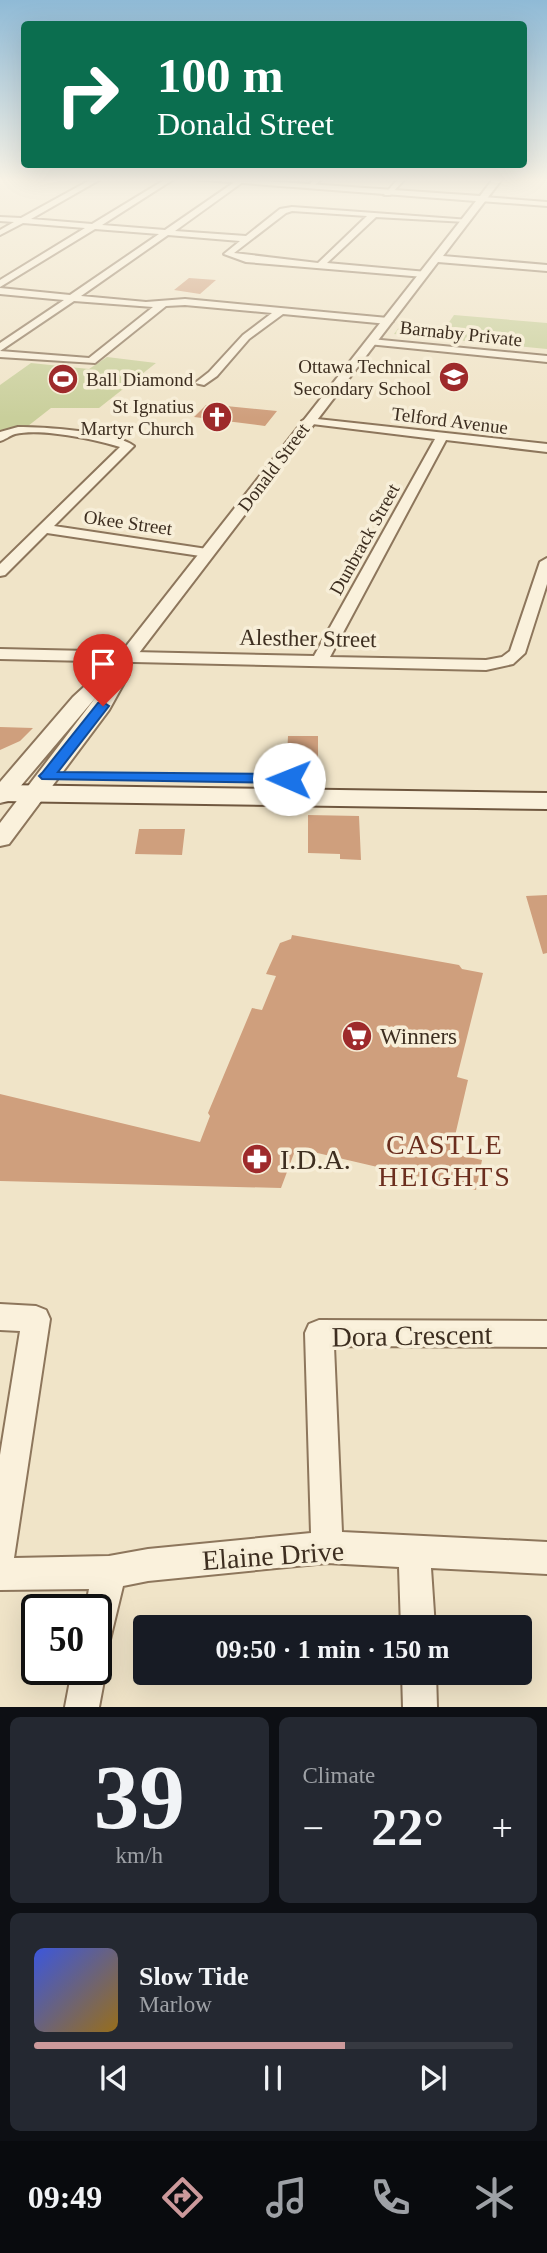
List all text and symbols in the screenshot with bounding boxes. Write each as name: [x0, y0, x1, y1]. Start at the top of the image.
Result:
text: 100 m: [157, 48, 284, 103]
icon: right: [42, 49, 133, 140]
text: Donald Street: [157, 106, 334, 142]
street label: Barnaby Private: [399, 317, 523, 350]
place label: Ottawa Technical Secondary School: [293, 356, 431, 399]
school or university icon: Ottawa Technical Secondary School: [437, 360, 471, 394]
sports icon: Ball Diamond: [46, 362, 80, 396]
place label: Ball Diamond: [86, 369, 194, 390]
place label: St Ignatius Martyr Church: [81, 396, 194, 439]
church icon: St Ignatius Martyr Church: [200, 400, 234, 434]
street label: Telford Avenue: [391, 403, 509, 438]
street label: Donald Street: [233, 418, 314, 516]
street label: Dunbrack Street: [325, 479, 404, 599]
street label: Okee Street: [82, 506, 174, 539]
street label: Alesther Street: [239, 625, 377, 652]
pin: [73, 634, 133, 706]
icon: arrive: [84, 645, 122, 683]
position arrow: [252, 742, 326, 816]
supermarket icon: Winners: [340, 1019, 374, 1053]
place label: Winners: [380, 1024, 457, 1049]
district label: CASTLE HEIGHTS: [378, 1129, 512, 1192]
pharmacy icon: I.D.A.: [240, 1142, 274, 1176]
place label: I.D.A.: [280, 1144, 351, 1175]
street label: Dora Crescent: [331, 1319, 493, 1352]
street label: Elaine Drive: [201, 1535, 345, 1576]
speed limit sign: 50: [21, 1594, 112, 1685]
text: 09:50 · 1 min · 150 m: [216, 1635, 450, 1664]
text: 39: [94, 1747, 185, 1848]
text: Climate: [303, 1763, 375, 1788]
text: 22°: [371, 1799, 444, 1856]
text: −: [303, 1807, 324, 1849]
text: +: [492, 1807, 513, 1849]
text: km/h: [116, 1843, 163, 1868]
text: Slow Tide: [139, 1962, 249, 1991]
text: Marlow: [139, 1992, 212, 2017]
icon: previous: [95, 2059, 133, 2097]
icon: pause: [254, 2059, 292, 2097]
icon: next: [414, 2059, 452, 2097]
icon: directions: [158, 2173, 207, 2222]
icon: music: [262, 2173, 311, 2222]
icon: phone: [366, 2173, 415, 2222]
icon: climate: [470, 2173, 519, 2222]
text: 09:49: [28, 2179, 102, 2215]

